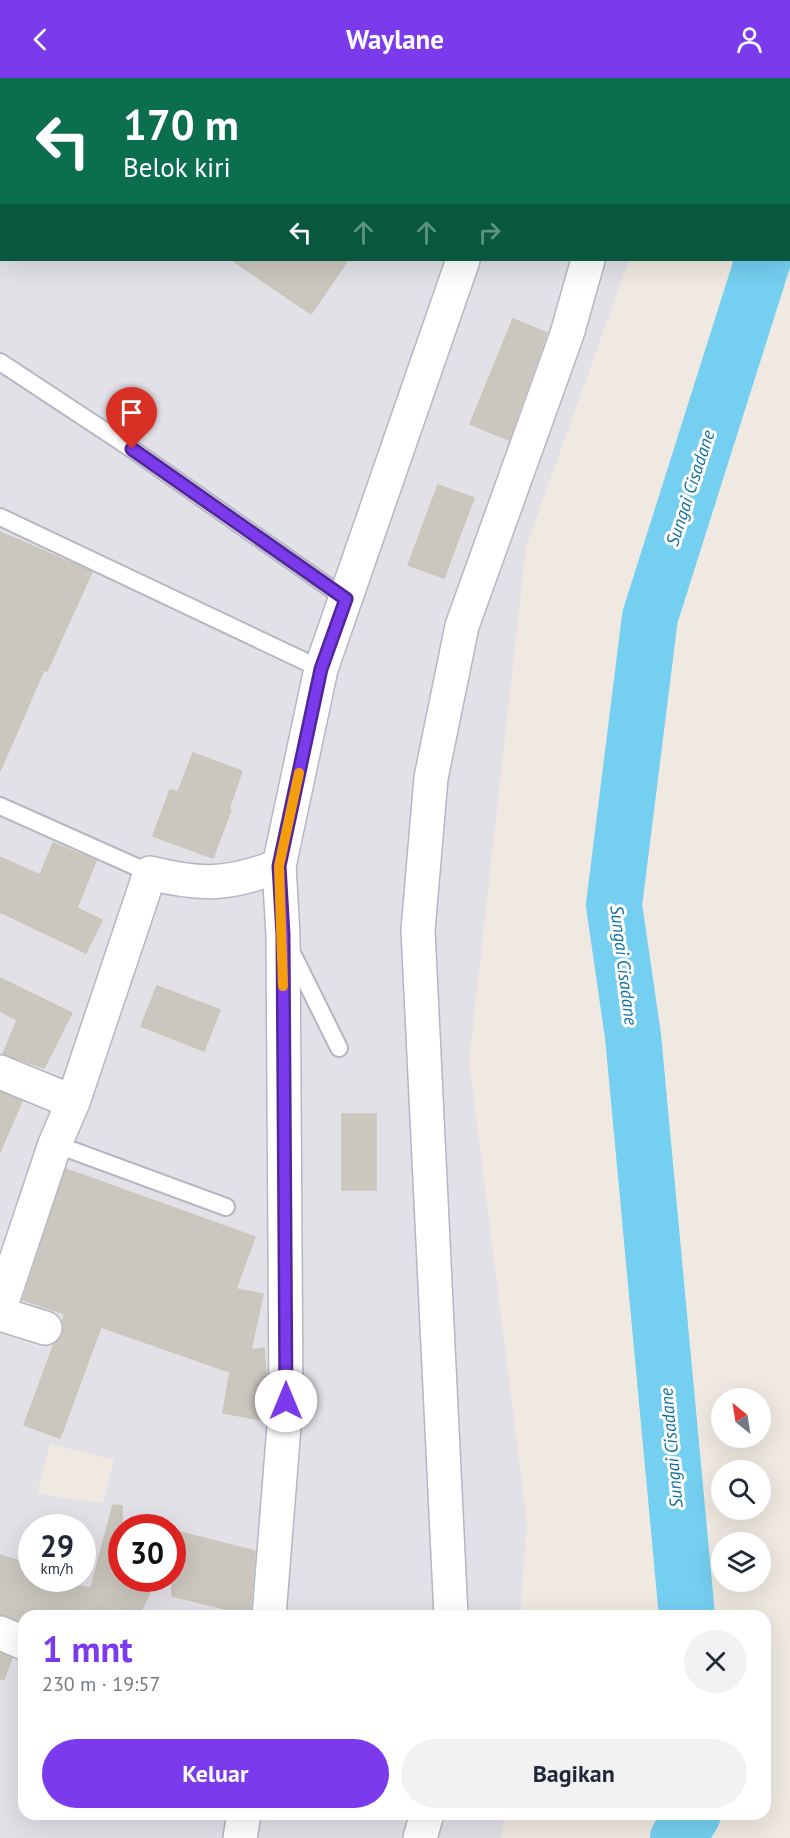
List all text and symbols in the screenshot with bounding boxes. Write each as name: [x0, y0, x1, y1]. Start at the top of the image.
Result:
text: Waylane: [346, 22, 444, 56]
icon: back: [24, 23, 57, 56]
icon: person: [733, 23, 766, 56]
text: 170 m: [123, 97, 239, 152]
icon: left: [24, 102, 102, 180]
text: Belok kiri: [123, 150, 231, 184]
icon: left: [284, 216, 317, 249]
icon: ahead: [347, 216, 380, 249]
icon: ahead: [410, 216, 443, 249]
icon: right: [473, 216, 506, 249]
pin: [106, 387, 157, 449]
icon: arrive: [115, 396, 148, 429]
water label: Sungai Cisadane: [660, 426, 720, 549]
water label: Sungai Cisadane: [605, 904, 643, 1027]
position arrow: [254, 1369, 318, 1433]
water label: Sungai Cisadane: [654, 1386, 688, 1509]
north arrow: [711, 1388, 771, 1448]
map controls: [711, 1388, 771, 1592]
button: search: [711, 1460, 771, 1520]
speed limit sign: 30: [108, 1514, 186, 1592]
text: 29: [40, 1526, 74, 1565]
button: layers: [711, 1532, 771, 1592]
text: km/h: [41, 1559, 73, 1578]
text: 1 mnt: [42, 1625, 133, 1672]
button: close: [684, 1630, 747, 1693]
text: 230 m · 19:57: [42, 1671, 160, 1697]
button: Keluar: [42, 1739, 389, 1808]
button: Bagikan: [401, 1739, 747, 1808]

